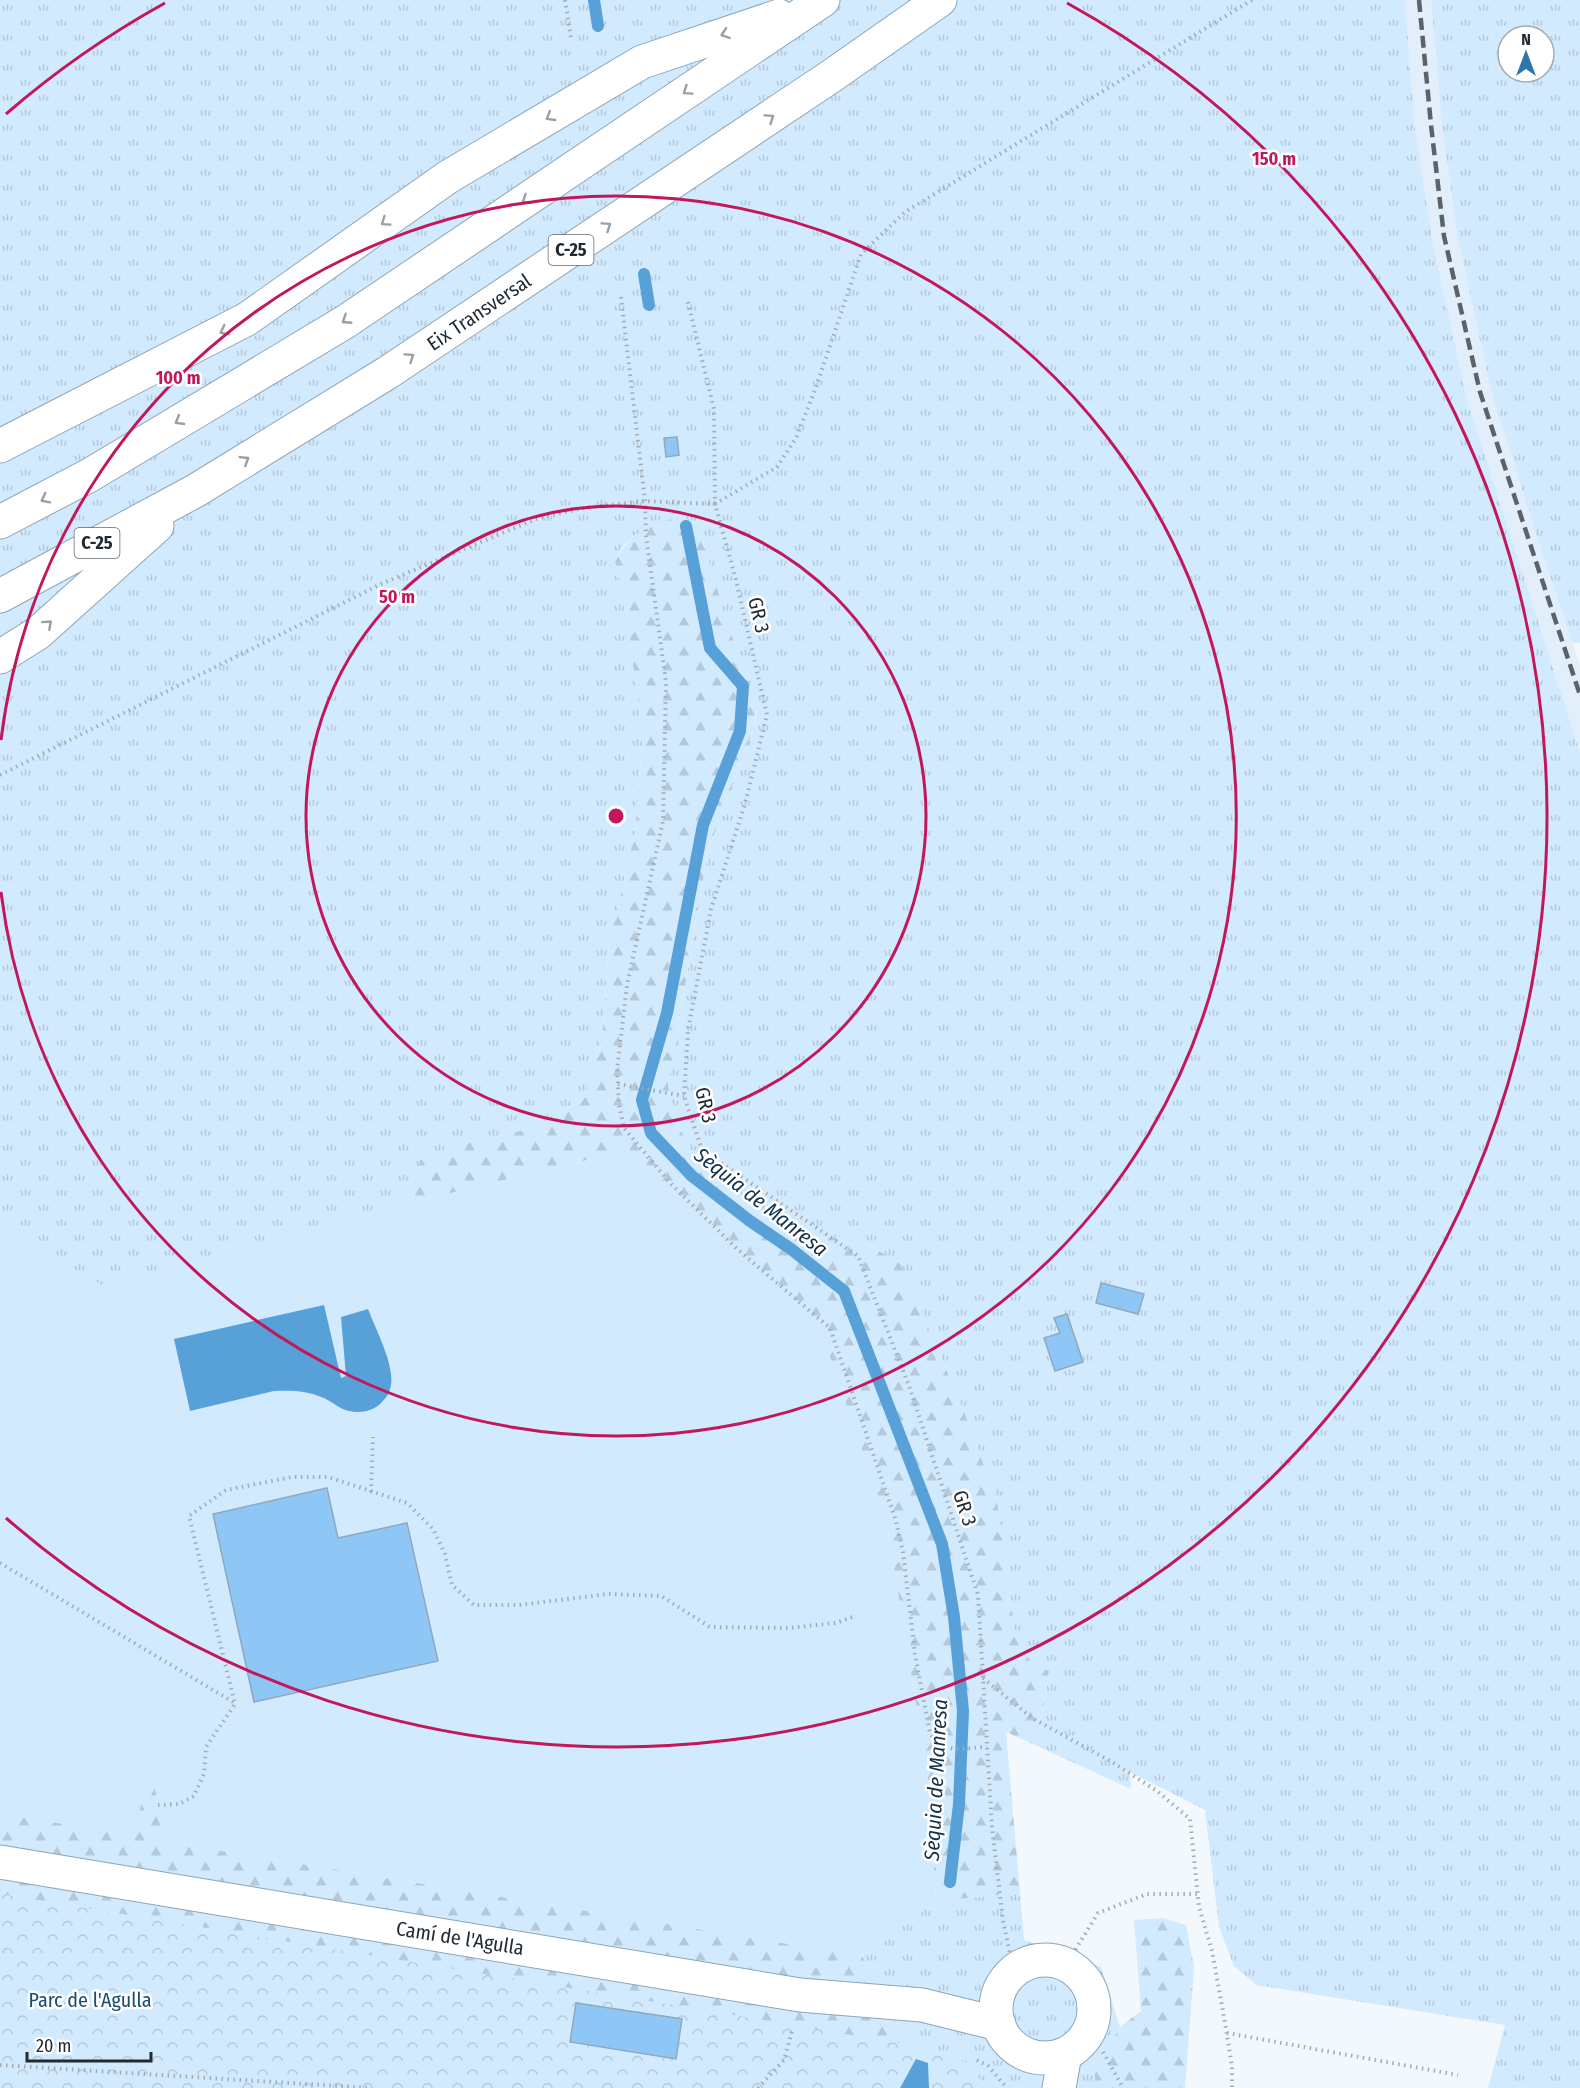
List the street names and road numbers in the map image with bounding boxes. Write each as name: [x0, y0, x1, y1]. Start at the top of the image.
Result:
road number: C-25: [548, 235, 594, 265]
street label: Eix Transversal: [422, 268, 536, 356]
road number: C-25: [74, 528, 120, 558]
street label: GR 3: [743, 595, 775, 635]
street label: GR 3: [690, 1085, 722, 1125]
street label: GR 3: [948, 1487, 982, 1529]
street label: Camí de l'Agulla: [394, 1916, 526, 1960]

